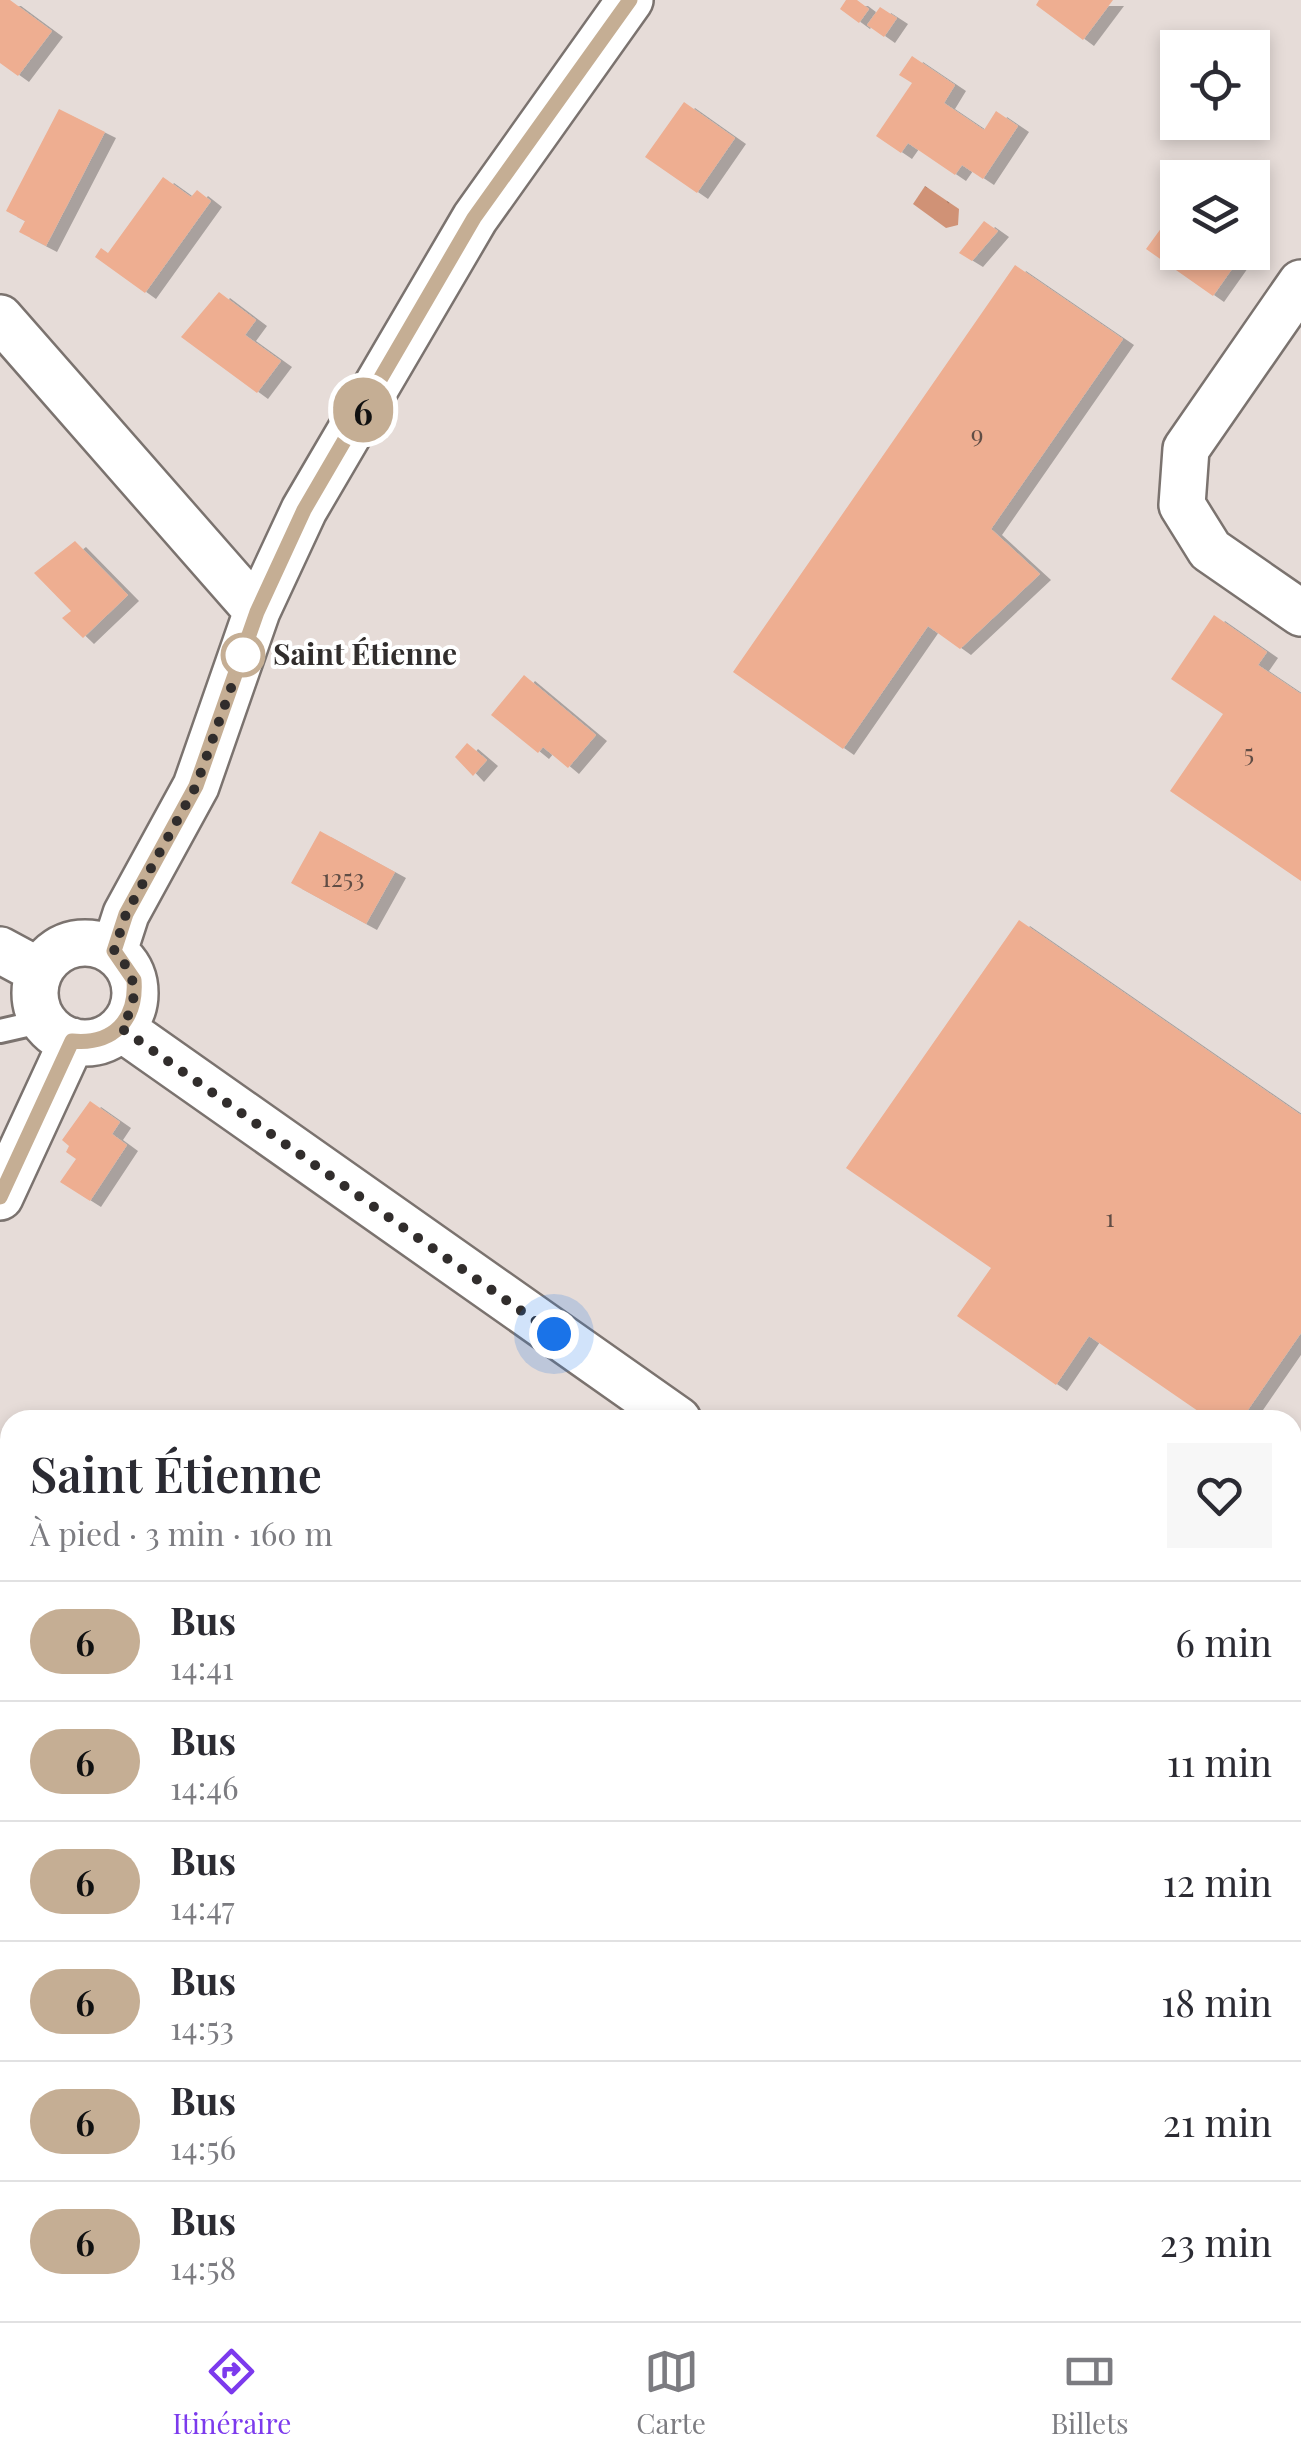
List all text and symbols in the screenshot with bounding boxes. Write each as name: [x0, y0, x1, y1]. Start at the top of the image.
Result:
map controls: [1160, 30, 1270, 270]
button: locate: [1160, 30, 1270, 140]
button: layers: [1160, 160, 1270, 270]
line badge: 6: [330, 378, 396, 442]
text: 6: [353, 387, 373, 434]
house number: 9: [971, 416, 983, 449]
place label: Saint Étienne: [273, 633, 457, 673]
marker: Saint Étienne: [222, 634, 264, 676]
house number: 5: [1244, 735, 1254, 768]
house number: 1253: [322, 860, 364, 893]
house number: 1: [1105, 1200, 1115, 1233]
your location: [529, 1309, 579, 1359]
text: Saint Étienne: [30, 1441, 322, 1505]
button: heart: [1167, 1443, 1272, 1548]
text: À pied · 3 min · 160 m: [30, 1511, 333, 1554]
text: Bus: [170, 1594, 236, 1645]
text: 6 min: [1175, 1616, 1272, 1667]
text: 6: [75, 1618, 95, 1665]
text: 14:41: [170, 1645, 234, 1688]
text: Bus: [170, 1714, 236, 1765]
text: 11 min: [1167, 1736, 1272, 1787]
text: 6: [75, 1738, 95, 1785]
text: 14:46: [170, 1765, 239, 1808]
text: Bus: [170, 1834, 236, 1885]
text: 12 min: [1163, 1856, 1272, 1907]
text: 6: [75, 1858, 95, 1905]
text: 14:47: [170, 1885, 235, 1928]
text: Bus: [170, 1954, 236, 2005]
text: 18 min: [1161, 1976, 1272, 2027]
text: 6: [75, 1978, 95, 2025]
text: 14:53: [170, 2005, 234, 2048]
text: Bus: [170, 2074, 236, 2125]
text: 21 min: [1163, 2096, 1272, 2147]
text: 6: [75, 2098, 95, 2145]
text: 14:56: [170, 2125, 236, 2168]
text: Bus: [170, 2194, 236, 2245]
text: 23 min: [1160, 2216, 1272, 2267]
text: 6: [75, 2218, 95, 2265]
text: 14:58: [170, 2245, 236, 2288]
tab: Itinéraire: [172, 2344, 291, 2441]
tab: Carte: [636, 2344, 706, 2441]
tab: Billets: [1051, 2344, 1129, 2441]

